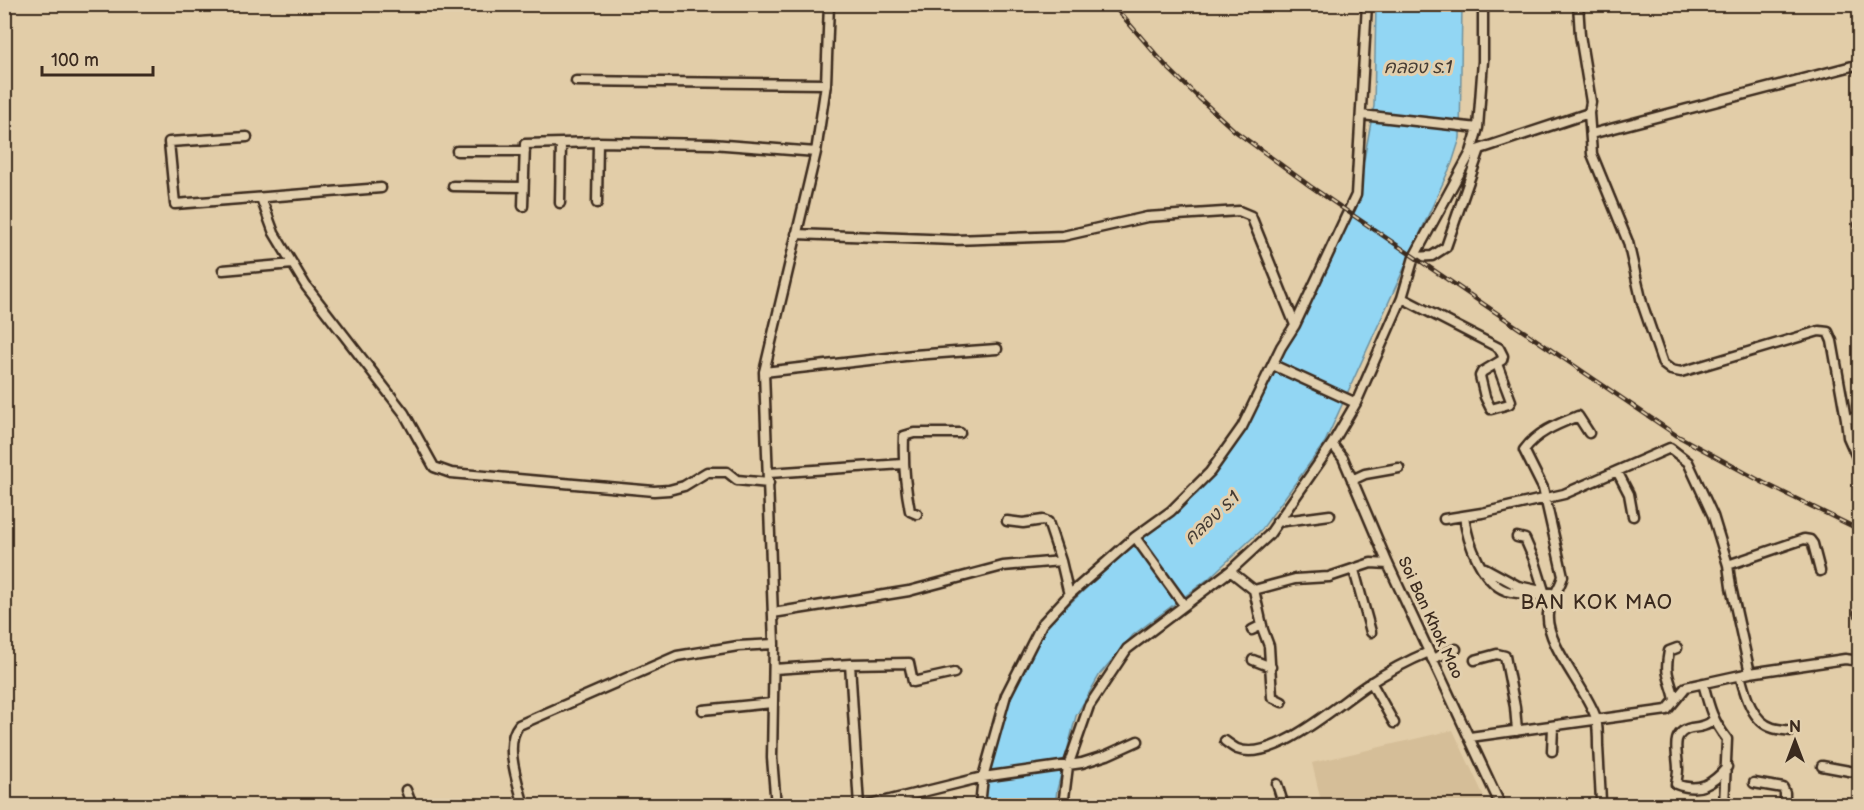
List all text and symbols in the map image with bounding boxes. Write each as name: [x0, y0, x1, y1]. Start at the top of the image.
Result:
scale bar: [42, 39, 153, 77]
text: 100 m: [51, 50, 99, 71]
water label: คลอง ร.1: [1384, 57, 1452, 78]
water label: คลอง ร.1: [1180, 487, 1244, 549]
street label: Soi Ban Khok Mao: [1393, 554, 1467, 682]
district label: BAN KOK MAO: [1520, 591, 1674, 615]
north arrow: [1765, 711, 1825, 771]
text: N: [1789, 718, 1801, 737]

